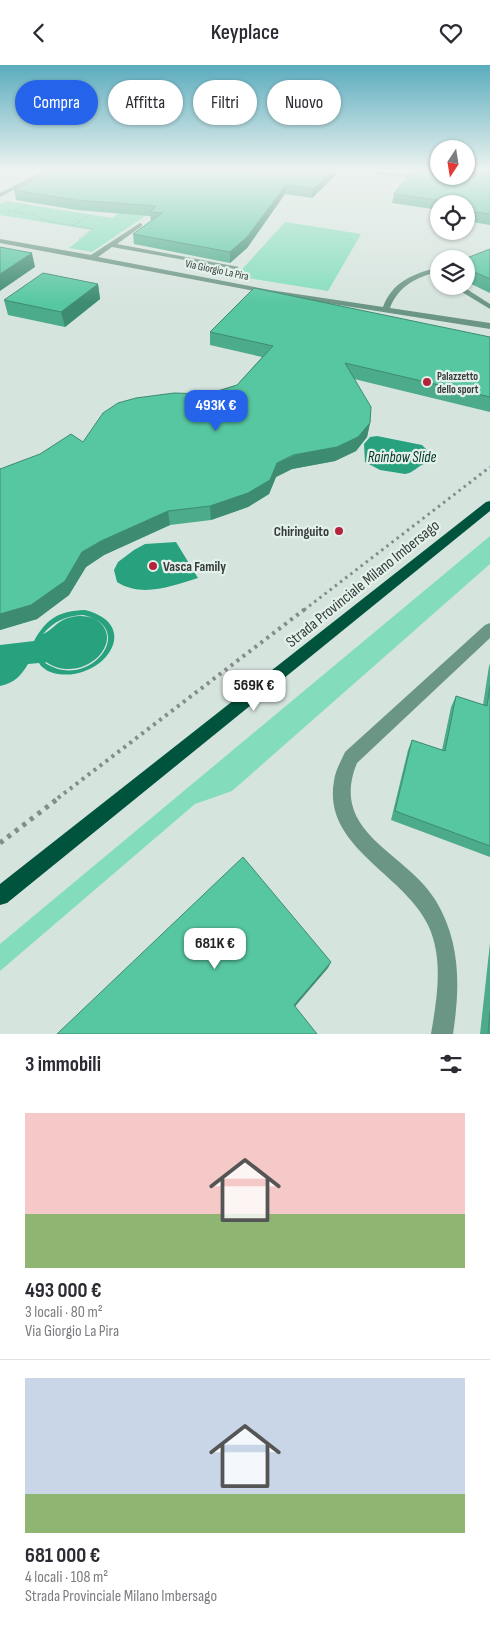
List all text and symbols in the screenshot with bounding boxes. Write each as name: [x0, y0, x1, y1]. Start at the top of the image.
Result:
icon: back: [25, 19, 53, 47]
text: Keyplace: [211, 19, 279, 46]
icon: heart: [437, 19, 465, 47]
chip: Compra: [15, 80, 98, 125]
chip: Affitta: [108, 80, 183, 125]
chip: Filtri: [193, 80, 257, 125]
chip: Nuovo: [267, 80, 341, 125]
north arrow: [430, 140, 475, 185]
map controls: [430, 140, 475, 295]
button: locate: [430, 195, 475, 240]
button: layers: [430, 250, 475, 295]
street label: Via Giorgio La Pira: [184, 257, 250, 283]
place label: Palazzetto dello sport: [437, 370, 479, 396]
marker: Palazzetto dello sport: [421, 376, 433, 388]
pin: 493K €: [175, 389, 257, 432]
text: 493K €: [196, 396, 236, 415]
water label: Rainbow Slide: [368, 448, 436, 467]
street label: Strada Provinciale Milano Imbersago: [282, 516, 444, 652]
place label: Chiringuito: [274, 523, 329, 540]
marker: Chiringuito: [333, 525, 345, 537]
place label: Vasca Family: [163, 558, 226, 575]
marker: Vasca Family: [147, 560, 159, 572]
pin: 569K €: [213, 669, 295, 712]
text: 569K €: [234, 676, 274, 695]
pin: 681K €: [174, 927, 256, 970]
text: 681K €: [195, 934, 235, 953]
icon: filters: [437, 1050, 465, 1078]
text: 3 immobili: [25, 1052, 101, 1077]
icon: home: [200, 1145, 290, 1235]
text: 493 000 €: [25, 1278, 101, 1303]
text: 3 locali · 80 m²: [25, 1303, 103, 1322]
text: Via Giorgio La Pira: [25, 1322, 119, 1341]
icon: home: [200, 1411, 290, 1501]
text: 681 000 €: [25, 1543, 100, 1568]
text: 4 locali · 108 m²: [25, 1568, 108, 1587]
text: Strada Provinciale Milano Imbersago: [25, 1587, 217, 1606]

